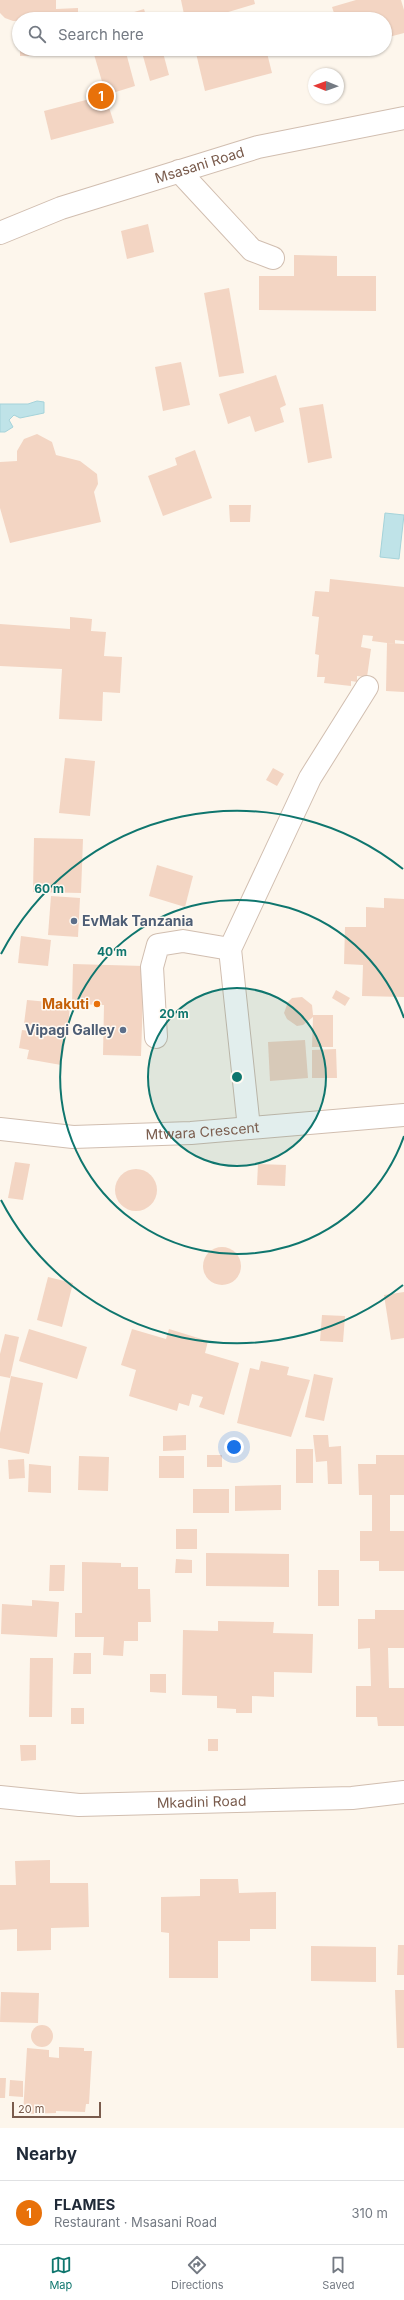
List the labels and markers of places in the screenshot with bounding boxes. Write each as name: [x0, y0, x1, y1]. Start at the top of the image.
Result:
pin: 1: [88, 81, 114, 111]
place label: EvMak Tanzania: [82, 912, 194, 929]
marker: EvMak Tanzania: [69, 916, 79, 926]
place label: Makuti: [42, 995, 89, 1012]
marker: Makuti: [92, 999, 102, 1009]
place label: Vipagi Galley: [25, 1021, 116, 1038]
marker: Vipagi Galley: [118, 1025, 128, 1035]
centre of rings: [230, 1070, 244, 1084]

